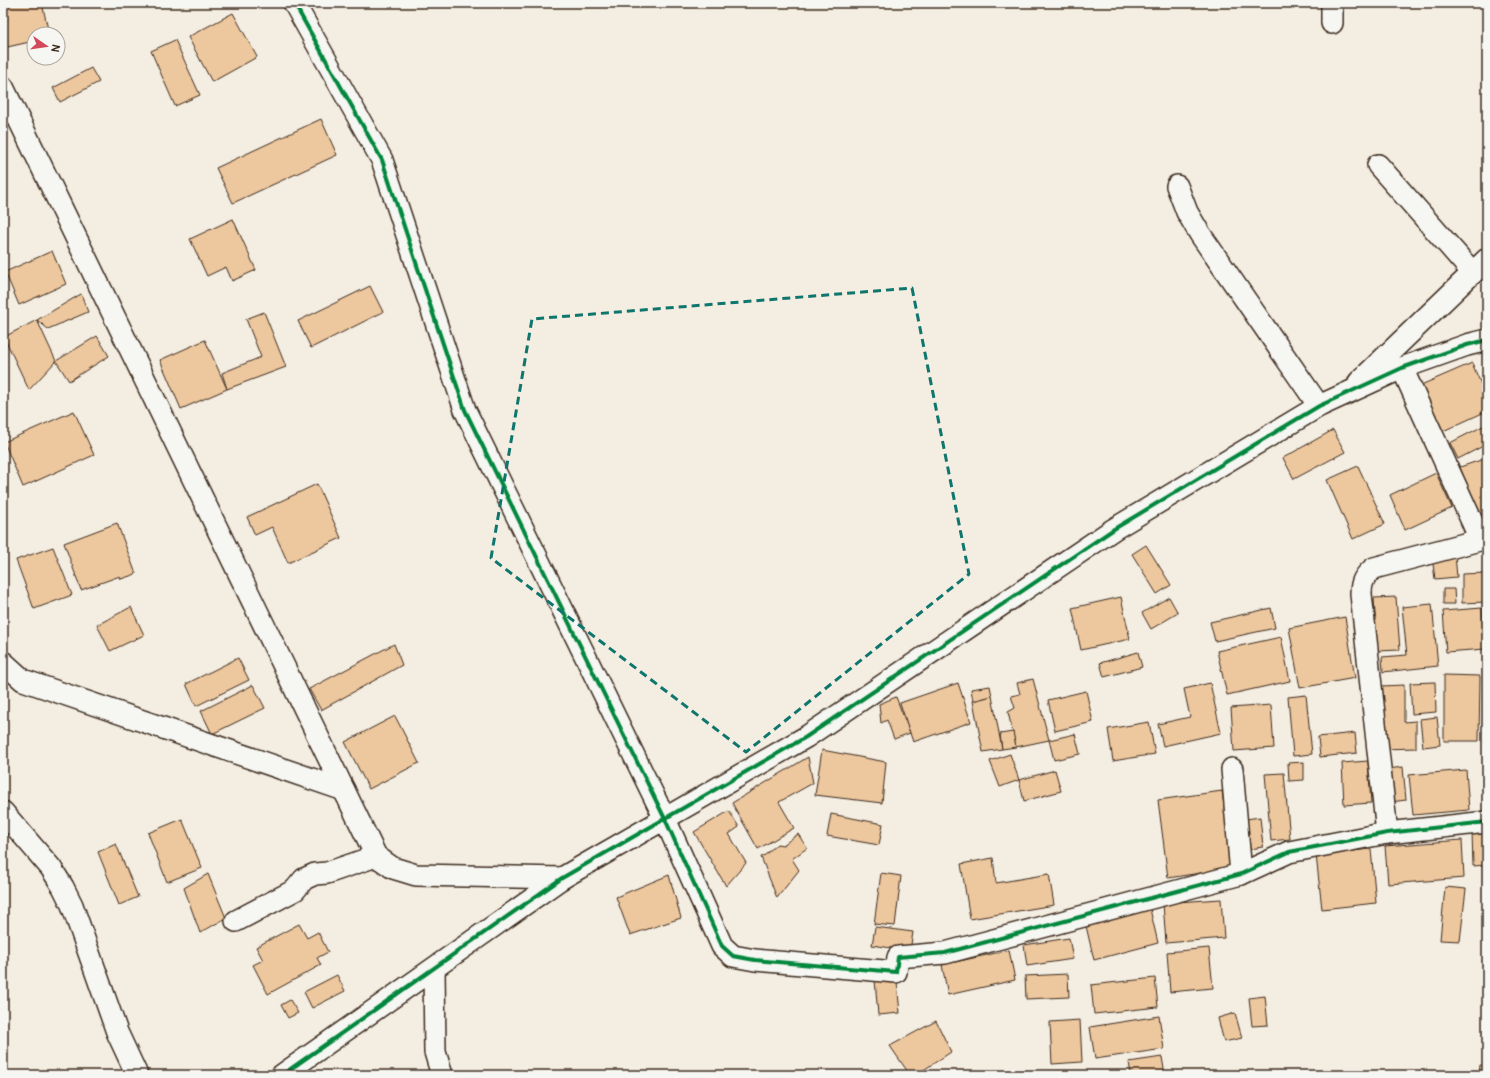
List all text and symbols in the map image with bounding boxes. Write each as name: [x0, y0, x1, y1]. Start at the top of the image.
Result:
north arrow: [26, 26, 66, 66]
text: N: [48, 43, 62, 54]

